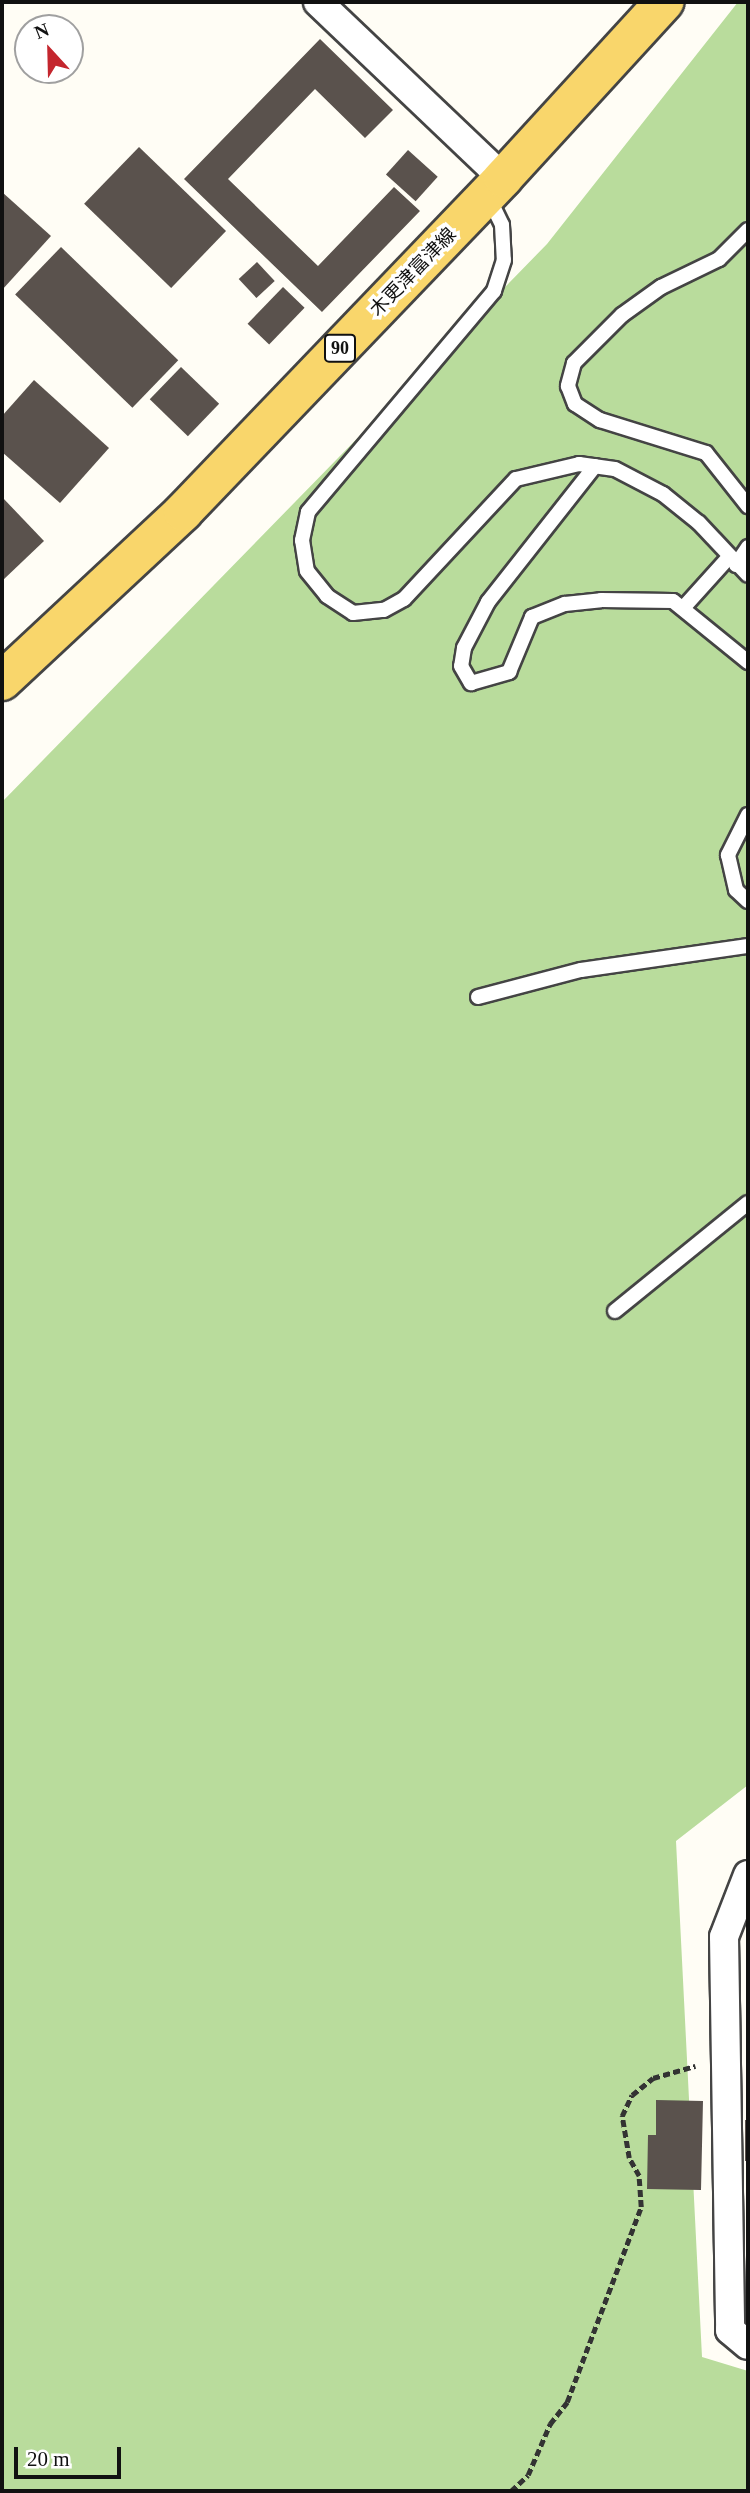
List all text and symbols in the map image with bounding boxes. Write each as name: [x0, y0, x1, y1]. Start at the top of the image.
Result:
north arrow: [14, 14, 84, 84]
text: N: [31, 19, 52, 43]
street label: 木更津富津線: [365, 223, 461, 321]
road number: 90: [322, 334, 358, 362]
scale bar: [18, 2434, 124, 2478]
text: 20 m: [27, 2447, 70, 2471]

